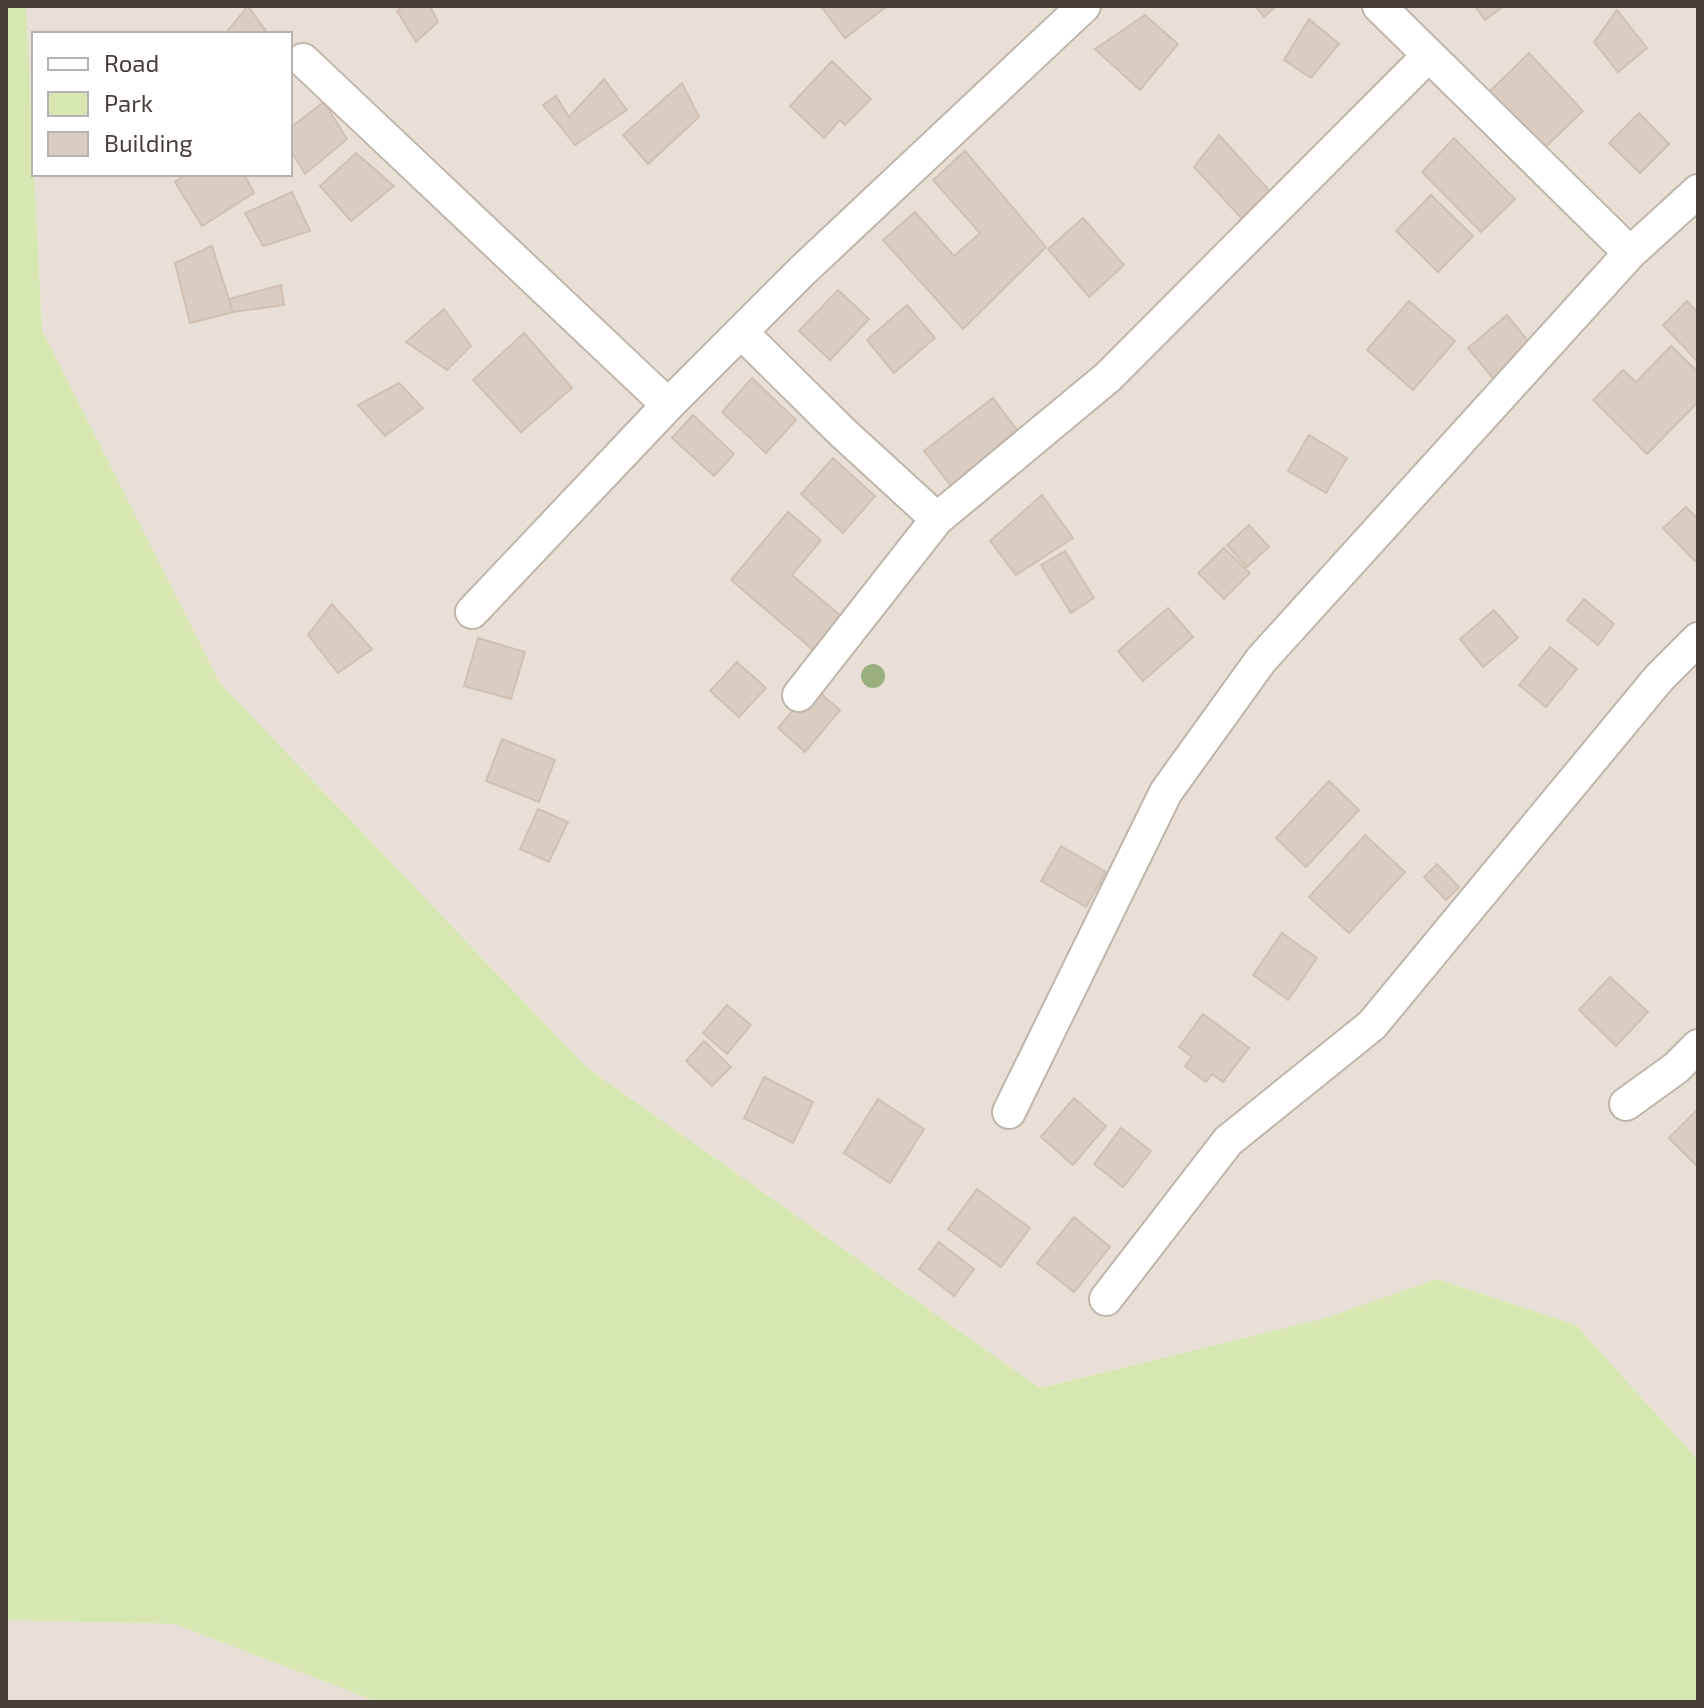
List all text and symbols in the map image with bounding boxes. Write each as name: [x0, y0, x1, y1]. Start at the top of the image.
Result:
legend: [32, 32, 292, 176]
text: Road: [104, 48, 159, 77]
text: Park: [104, 88, 153, 117]
text: Building: [104, 128, 193, 157]

